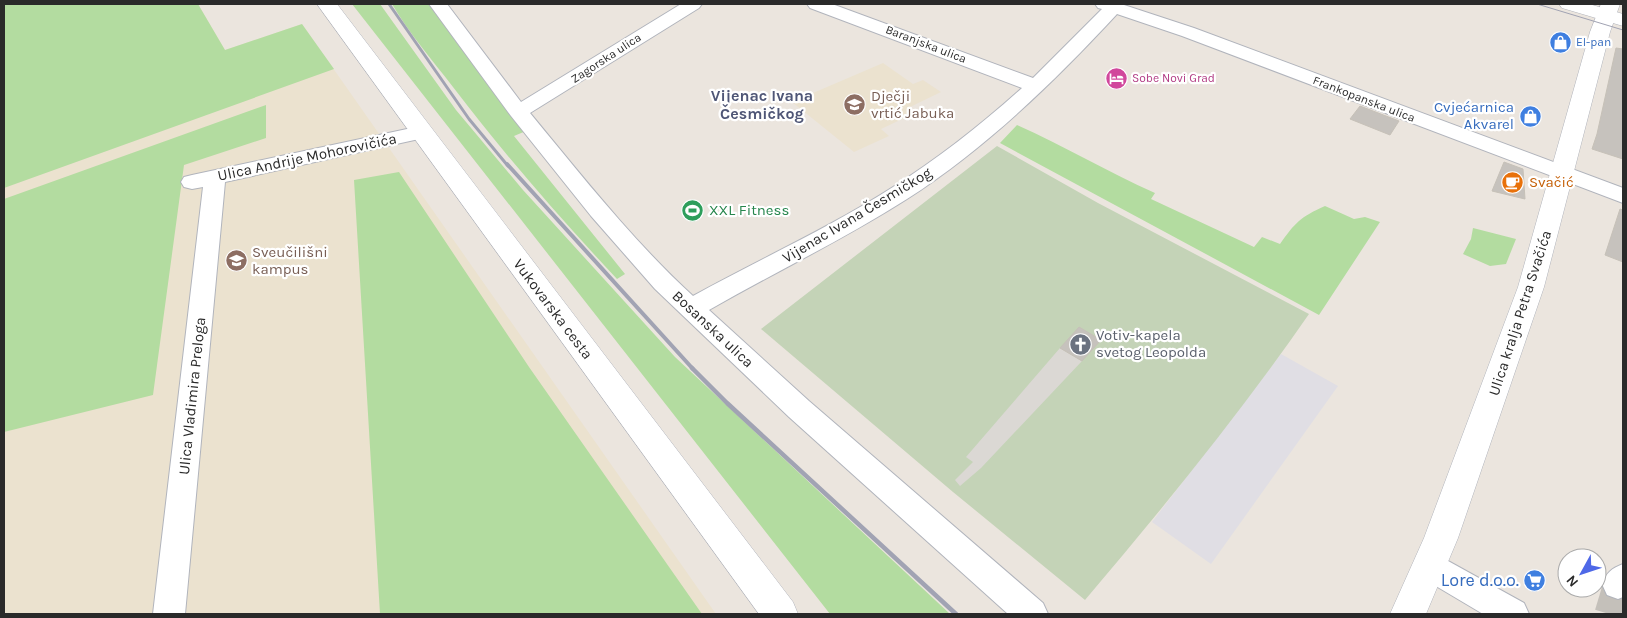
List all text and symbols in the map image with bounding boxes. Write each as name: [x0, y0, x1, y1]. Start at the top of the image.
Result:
street label: Baranjska ulica: [884, 22, 968, 66]
street label: Zagorska ulica: [568, 30, 644, 86]
shop icon: El-pan: [1548, 30, 1572, 54]
place label: El-pan: [1576, 35, 1611, 49]
hotel icon: Sobe Novi Grad: [1104, 66, 1128, 90]
place label: Sobe Novi Grad: [1132, 71, 1215, 85]
street label: Frankopanska ulica: [1311, 73, 1417, 125]
district label: Vijenac Ivana Česmičkog: [711, 86, 813, 123]
place label: Dječji vrtić Jabuka: [871, 87, 954, 122]
school or university icon: Dječji vrtić Jabuka: [843, 93, 867, 117]
place label: Cvjećarnica Akvarel: [1434, 98, 1514, 133]
shop icon: Cvjećarnica Akvarel: [1518, 104, 1542, 128]
street label: Ulica Andrije Mohorovičića: [216, 129, 398, 185]
street label: Vijenac Ivana Česmičkog: [779, 163, 935, 267]
cafe icon: Svačić: [1501, 170, 1525, 194]
place label: Svačić: [1529, 173, 1574, 191]
sports icon: XXL Fitness: [681, 198, 705, 222]
place label: XXL Fitness: [709, 201, 789, 219]
street label: Ulica kralja Petra Svačića: [1485, 228, 1555, 398]
place label: Sveučilišni kampus: [252, 243, 328, 278]
school or university icon: Sveučilišni kampus: [224, 249, 248, 273]
street label: Vukovarska cesta: [509, 255, 597, 363]
street label: Bosanska ulica: [669, 287, 757, 371]
street label: Ulica Vladimira Preloga: [175, 316, 209, 476]
place label: Votiv-kapela svetog Leopolda: [1096, 326, 1206, 361]
church icon: Votiv-kapela svetog Leopolda: [1068, 332, 1092, 356]
north arrow: [1557, 548, 1607, 598]
supermarket icon: Lore d.o.o.: [1523, 568, 1547, 592]
place label: Lore d.o.o.: [1441, 569, 1519, 591]
text: N: [1563, 572, 1582, 590]

